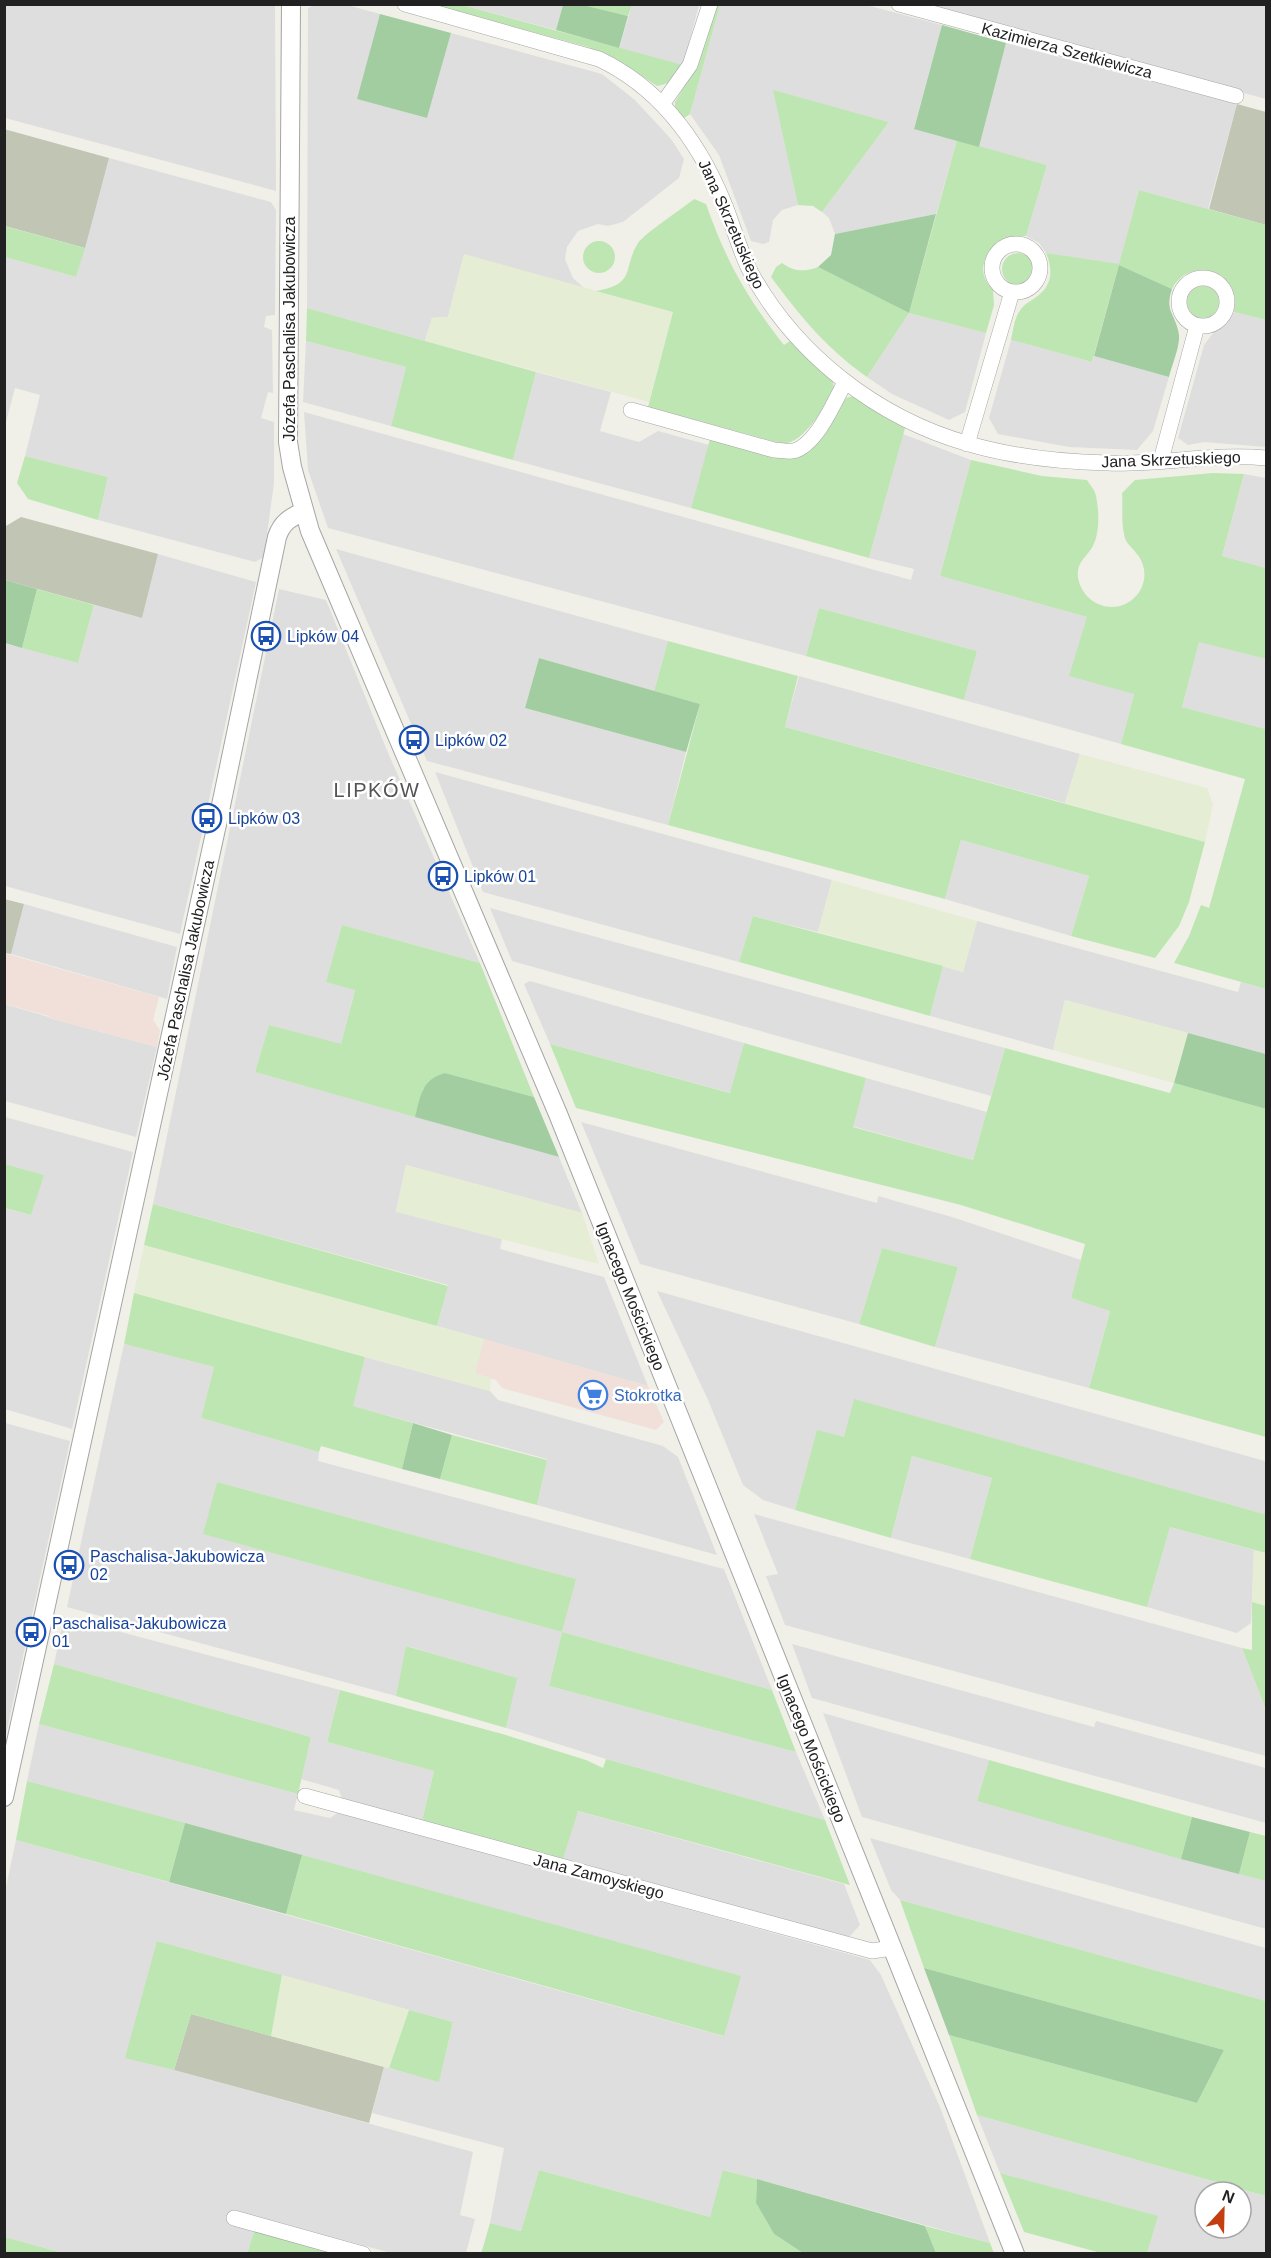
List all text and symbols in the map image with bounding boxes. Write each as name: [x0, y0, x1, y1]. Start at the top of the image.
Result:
street label: Kazimierza Szetkiewicza: [980, 19, 1154, 82]
street label: Jana Skrzetuskiego: [695, 157, 768, 292]
street label: Józefa Paschalisa Jakubowicza: [281, 216, 298, 442]
street label: Jana Skrzetuskiego: [1101, 449, 1241, 470]
bus stop icon: Lipków 04: [250, 620, 282, 652]
place label: Lipków 04: [287, 628, 359, 645]
bus stop icon: Lipków 02: [398, 724, 430, 756]
place label: Lipków 02: [435, 732, 507, 749]
district label: LIPKÓW: [334, 779, 420, 801]
bus stop icon: Lipków 03: [191, 802, 223, 834]
place label: Lipków 03: [228, 810, 300, 827]
street label: Józefa Paschalisa Jakubowicza: [154, 858, 217, 1082]
bus stop icon: Lipków 01: [427, 860, 459, 892]
place label: Lipków 01: [464, 868, 536, 885]
street label: Ignacego Mościckiego: [593, 1220, 668, 1373]
supermarket icon: Stokrotka: [577, 1379, 609, 1411]
place label: Stokrotka: [614, 1387, 682, 1404]
place label: Paschalisa-Jakubowicza 02: [90, 1548, 264, 1583]
bus stop icon: Paschalisa-Jakubowicza 02: [53, 1549, 85, 1581]
place label: Paschalisa-Jakubowicza 01: [52, 1615, 226, 1650]
bus stop icon: Paschalisa-Jakubowicza 01: [15, 1616, 47, 1648]
street label: Ignacego Mościckiego: [774, 1672, 849, 1825]
street label: Jana Zamoyskiego: [532, 1851, 666, 1902]
north arrow: [1193, 2180, 1253, 2240]
text: N: [1220, 2187, 1237, 2207]

